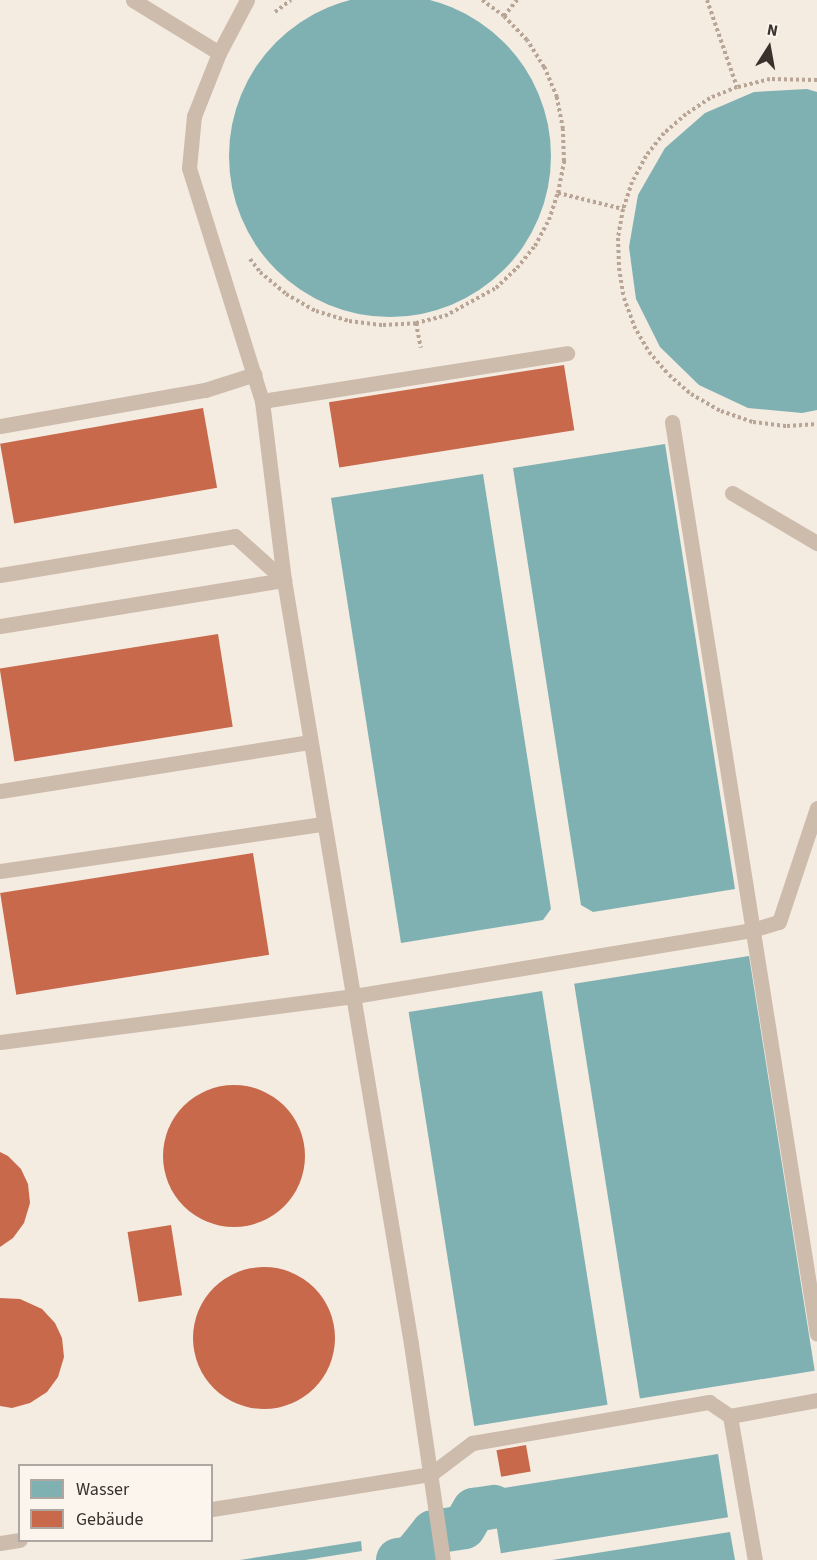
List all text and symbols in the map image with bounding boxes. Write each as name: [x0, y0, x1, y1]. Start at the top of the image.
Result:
north arrow: [739, 18, 799, 78]
text: N: [765, 19, 780, 42]
legend: [18, 1464, 213, 1542]
text: Wasser: [76, 1477, 129, 1502]
text: Gebäude: [76, 1507, 144, 1532]

